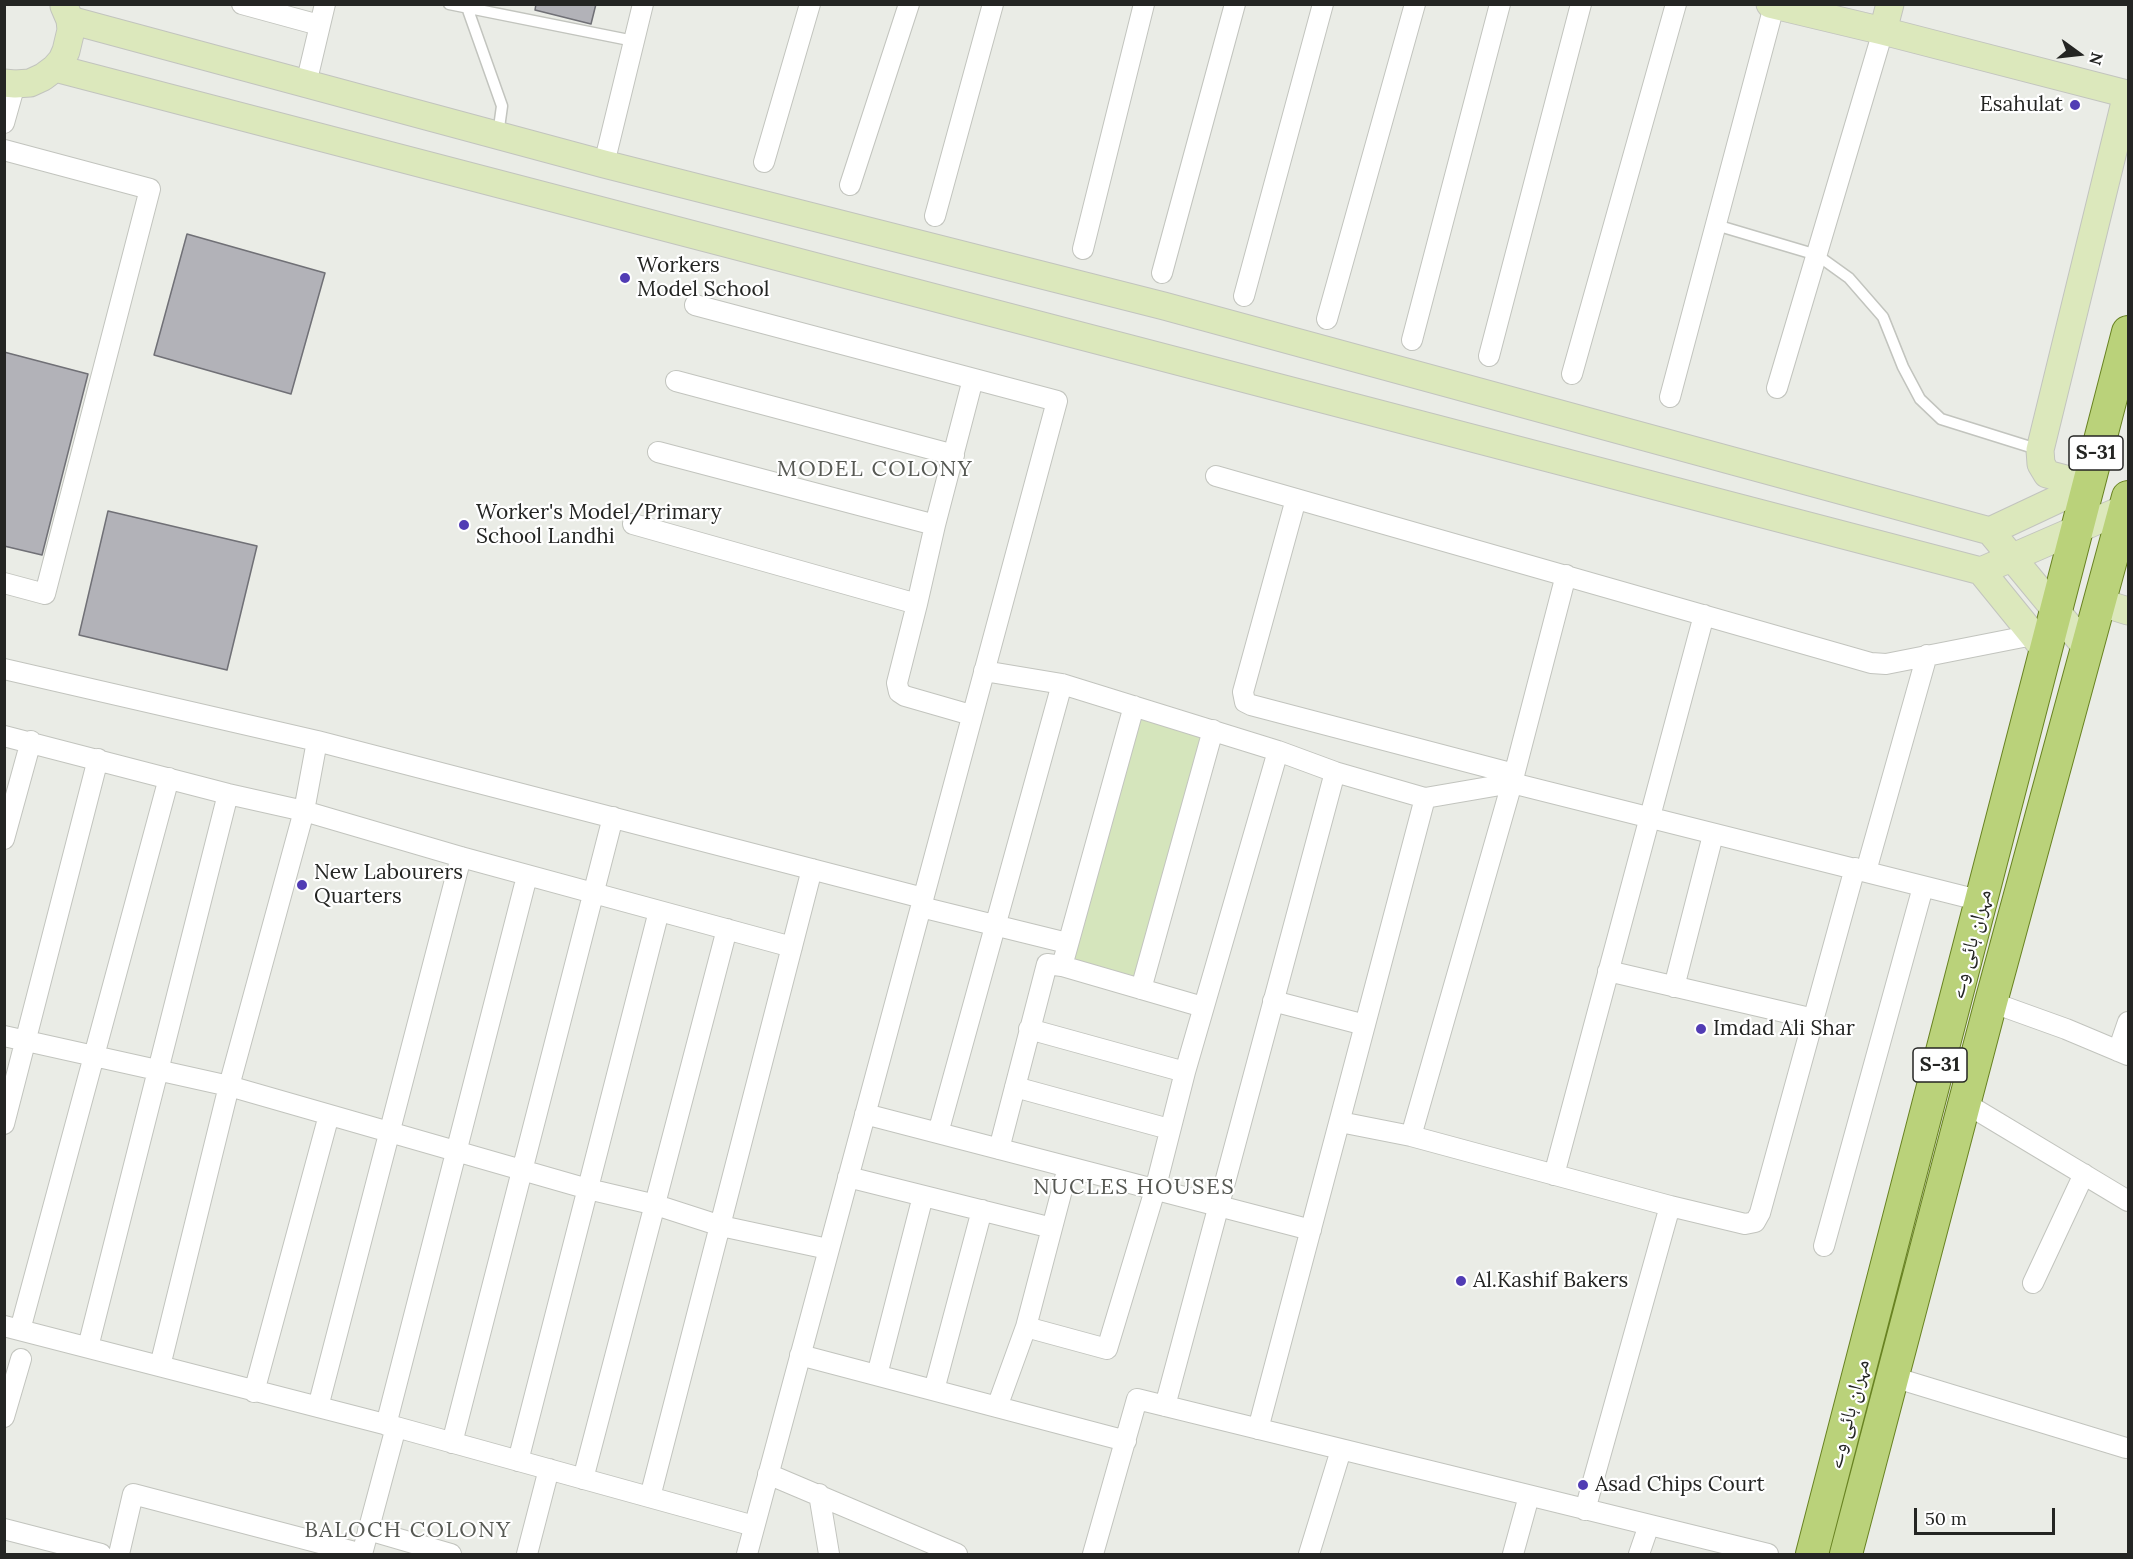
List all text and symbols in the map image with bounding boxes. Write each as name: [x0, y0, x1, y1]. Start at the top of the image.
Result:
north arrow: [2049, 24, 2109, 84]
text: N: [2085, 50, 2108, 67]
place label: Esahulat: [1980, 92, 2063, 118]
marker: Esahulat: [2068, 98, 2082, 112]
place label: Workers Model School: [637, 253, 770, 303]
marker: Workers Model School: [618, 271, 632, 285]
road number: S-31: [2069, 436, 2123, 470]
district label: MODEL COLONY: [777, 457, 973, 483]
place label: Worker's Model/Primary School Landhi: [476, 500, 722, 550]
marker: Worker's Model/Primary School Landhi: [457, 518, 471, 532]
place label: New Labourers Quarters: [314, 860, 463, 910]
marker: New Labourers Quarters: [295, 878, 309, 892]
street label: مہران ہائی وے: [1944, 887, 1998, 1001]
place label: Imdad Ali Shar: [1713, 1016, 1855, 1042]
marker: Imdad Ali Shar: [1694, 1022, 1708, 1036]
road number: S-31: [1913, 1048, 1967, 1082]
district label: NUCLES HOUSES: [1033, 1175, 1235, 1201]
place label: Al.Kashif Bakers: [1473, 1268, 1628, 1294]
marker: Al.Kashif Bakers: [1454, 1274, 1468, 1288]
street label: مہران ہائی وے: [1822, 1357, 1876, 1471]
place label: Asad Chips Court: [1595, 1472, 1765, 1498]
marker: Asad Chips Court: [1576, 1478, 1590, 1492]
scale bar: [1917, 1496, 2058, 1534]
text: 50 m: [1925, 1507, 1967, 1530]
district label: BALOCH COLONY: [304, 1518, 512, 1544]

